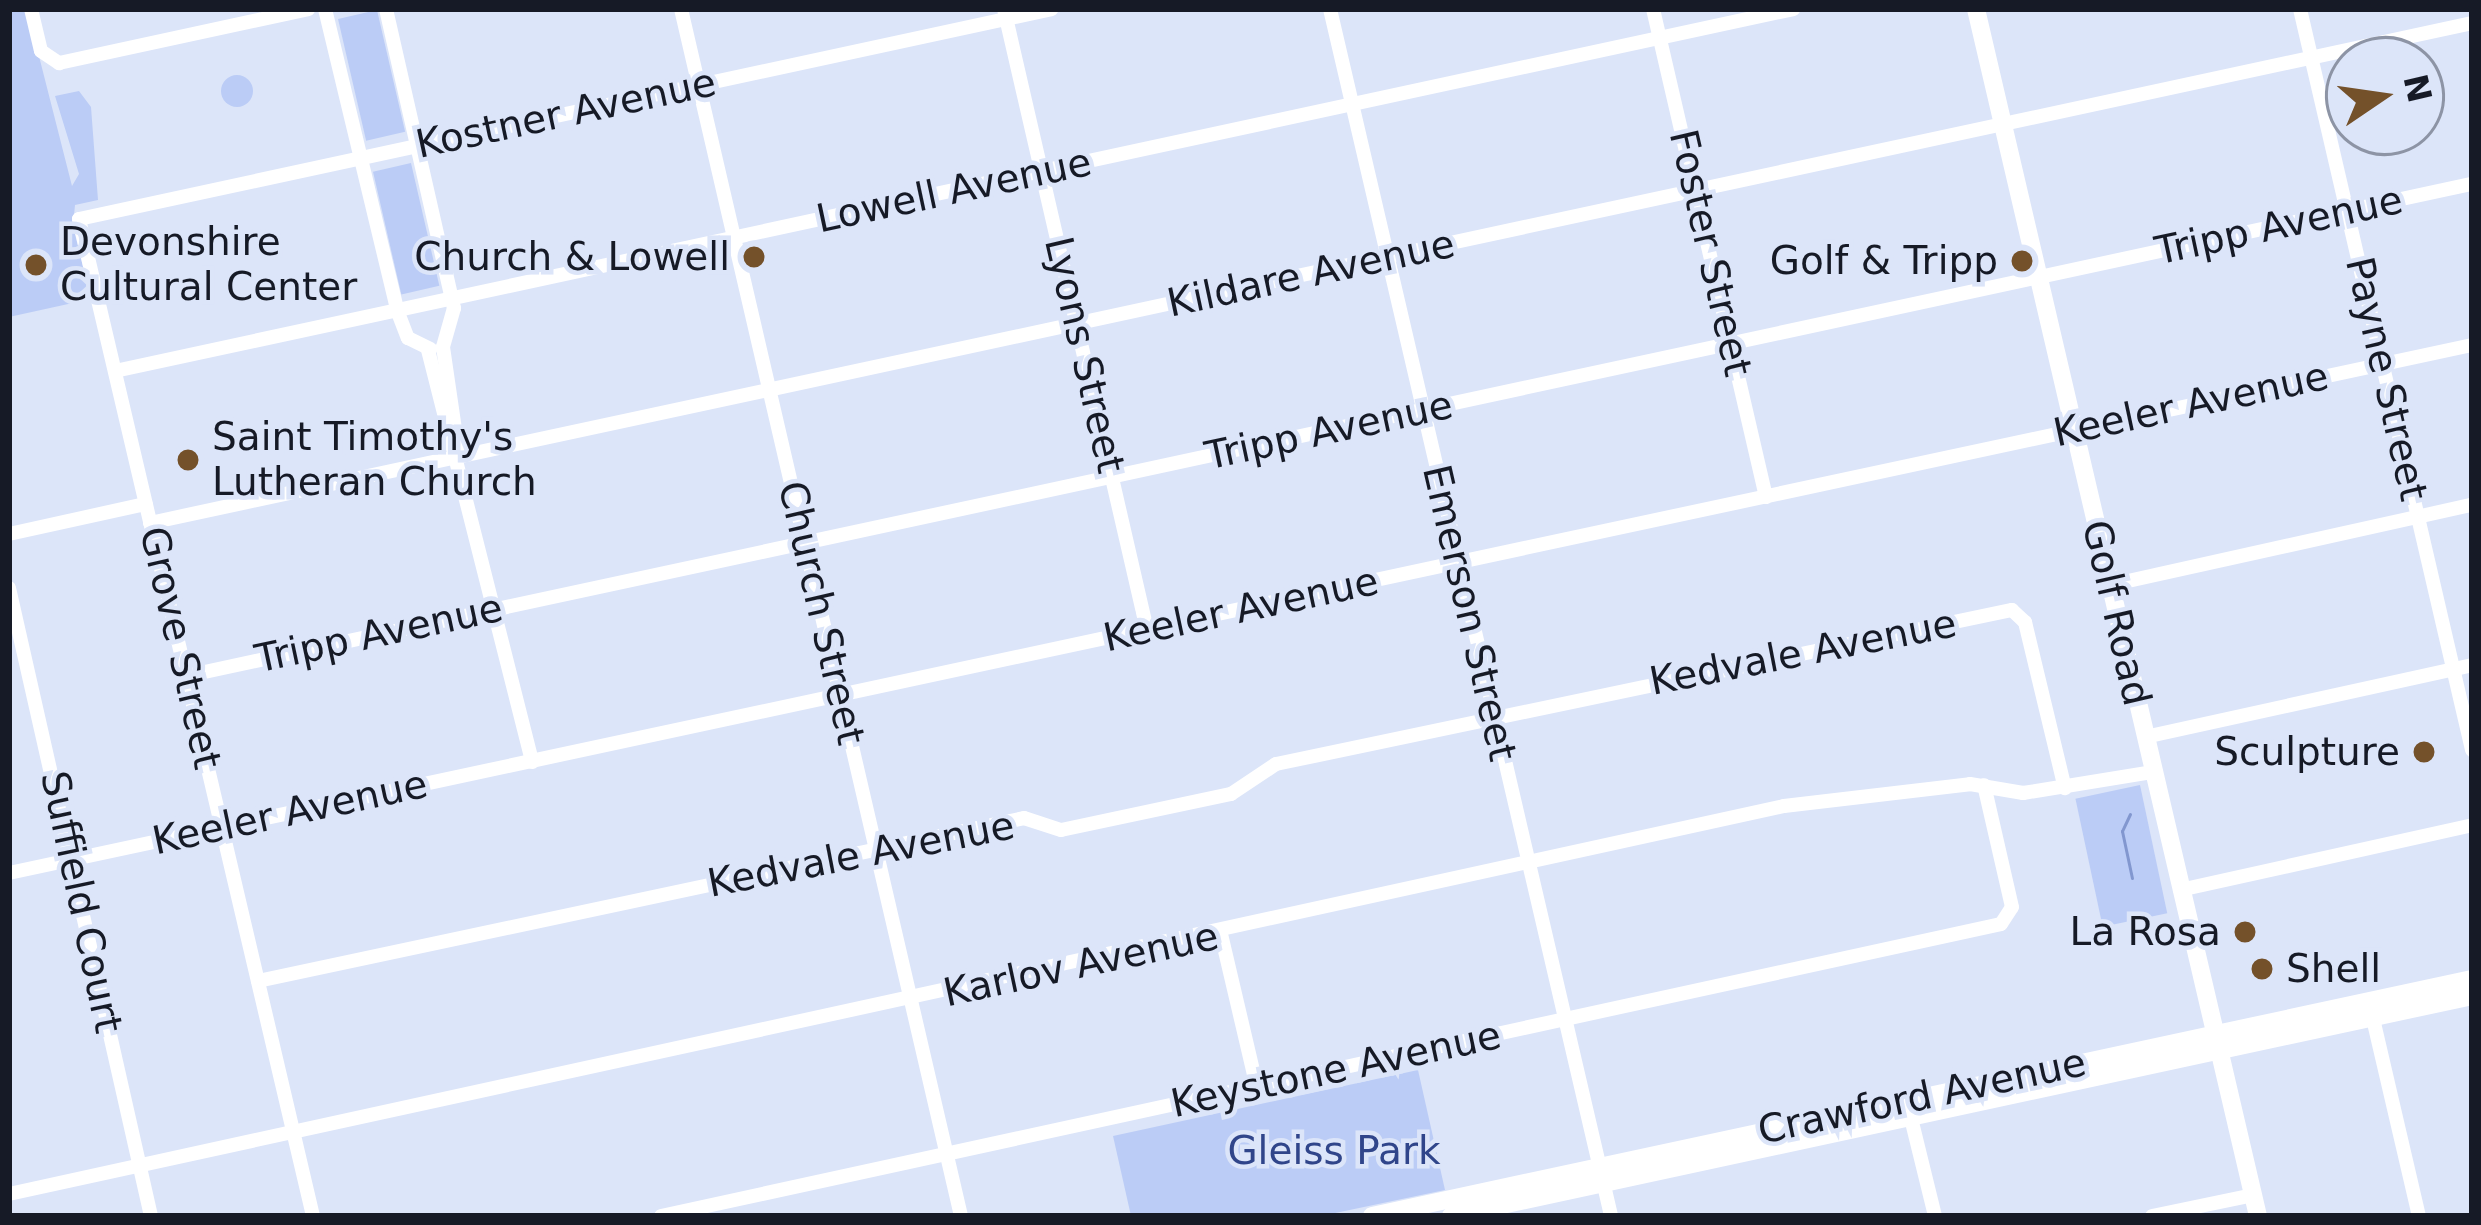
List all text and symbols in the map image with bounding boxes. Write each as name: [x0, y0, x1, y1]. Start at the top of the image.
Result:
north arrow: [2325, 36, 2445, 156]
street label: Kostner Avenue: [412, 59, 720, 169]
text: N: [2396, 71, 2440, 106]
street label: Foster Street: [1659, 125, 1761, 381]
street label: Lowell Avenue: [812, 139, 1096, 243]
street label: Tripp Avenue: [2151, 177, 2407, 275]
place label: Devonshire Cultural Center: [60, 220, 357, 311]
street label: Kildare Avenue: [1163, 221, 1459, 327]
street label: Lyons Street: [1034, 232, 1134, 478]
place label: Church & Lowell: [414, 234, 730, 280]
place label: Golf & Tripp: [1770, 238, 1998, 284]
marker: Church & Lowell: [741, 244, 767, 270]
marker: Golf & Tripp: [2009, 248, 2035, 274]
marker: Devonshire Cultural Center: [23, 252, 49, 278]
street label: Payne Street: [2335, 253, 2437, 505]
street label: Keeler Avenue: [2049, 353, 2333, 457]
street label: Tripp Avenue: [1201, 382, 1457, 480]
place label: Saint Timothy's Lutheran Church: [212, 415, 537, 506]
marker: Saint Timothy's Lutheran Church: [175, 447, 201, 473]
street label: Emerson Street: [1412, 460, 1526, 766]
street label: Church Street: [768, 477, 874, 749]
street label: Golf Road: [2072, 516, 2160, 710]
street label: Grove Street: [129, 522, 231, 774]
street label: Keeler Avenue: [1099, 558, 1383, 662]
street label: Tripp Avenue: [251, 585, 507, 683]
street label: Kedvale Avenue: [1646, 600, 1960, 706]
place label: Sculpture: [2214, 729, 2400, 775]
marker: Sculpture: [2411, 739, 2437, 765]
street label: Keeler Avenue: [148, 761, 432, 865]
street label: Suffield Court: [30, 767, 132, 1037]
street label: Kedvale Avenue: [704, 802, 1018, 908]
place label: La Rosa: [2070, 909, 2221, 955]
street label: Karlov Avenue: [939, 913, 1223, 1017]
marker: La Rosa: [2232, 919, 2258, 945]
place label: Shell: [2286, 946, 2381, 992]
marker: Shell: [2249, 956, 2275, 982]
street label: Keystone Avenue: [1167, 1012, 1505, 1128]
street label: Crawford Avenue: [1754, 1039, 2090, 1155]
park label: Gleiss Park: [1227, 1128, 1441, 1174]

